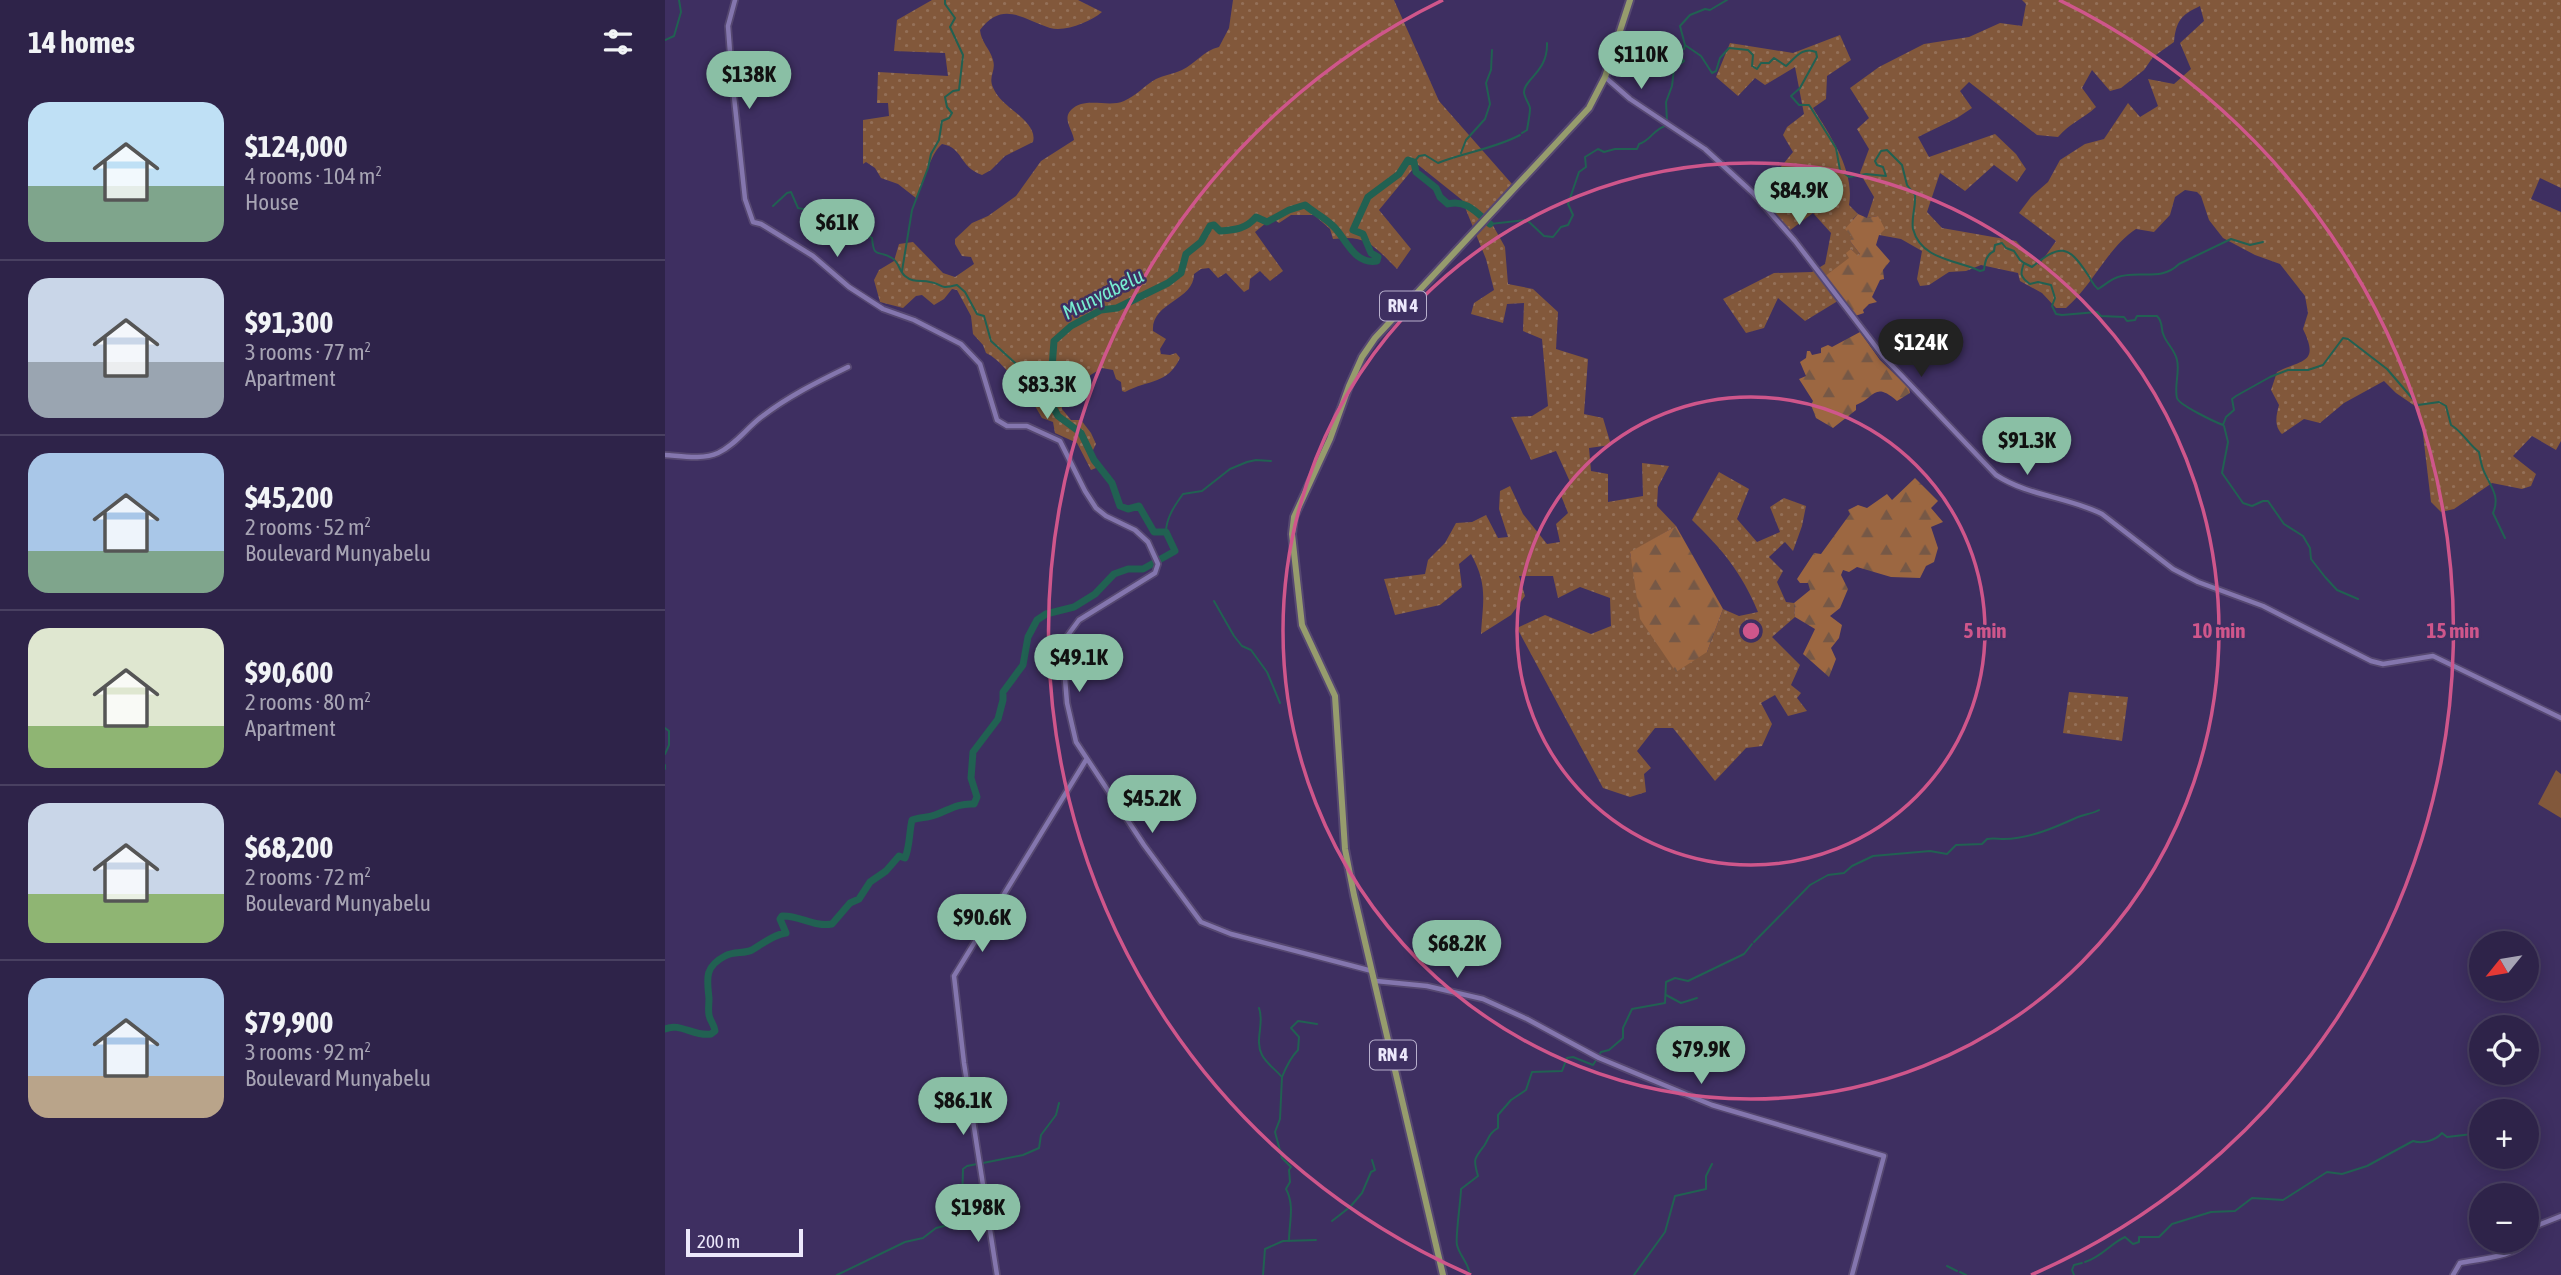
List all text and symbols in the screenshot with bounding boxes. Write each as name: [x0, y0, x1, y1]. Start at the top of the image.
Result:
icon: filters: [599, 23, 637, 61]
text: 14 homes: [28, 25, 135, 59]
pin: $110K: [1592, 32, 1690, 91]
text: $110K: [1614, 41, 1668, 67]
pin: $138K: [700, 52, 798, 111]
text: $138K: [722, 61, 776, 87]
text: $124,000: [245, 129, 348, 163]
icon: home: [84, 130, 168, 214]
text: 4 rooms · 104 m²: [245, 163, 382, 189]
pin: $84.9K: [1742, 168, 1856, 227]
text: $84.9K: [1770, 177, 1828, 203]
text: House: [245, 189, 299, 215]
pin: $61K: [796, 200, 878, 259]
text: $61K: [816, 209, 858, 235]
water label: Munyabelu: [1058, 262, 1147, 324]
road number: RN 4: [1380, 292, 1426, 320]
text: $91,300: [245, 305, 333, 339]
icon: home: [84, 306, 168, 390]
pin: $124K: [1872, 320, 1970, 379]
text: $124K: [1894, 329, 1948, 355]
text: 3 rooms · 77 m²: [245, 339, 371, 365]
pin: $83.3K: [990, 362, 1104, 421]
text: Apartment: [245, 365, 336, 391]
text: $83.3K: [1018, 371, 1076, 397]
pin: $91.3K: [1970, 418, 2084, 477]
text: $91.3K: [1998, 427, 2056, 453]
text: $45,200: [245, 480, 333, 514]
icon: home: [84, 481, 168, 565]
text: 2 rooms · 52 m²: [245, 514, 371, 540]
text: Boulevard Munyabelu: [245, 540, 431, 566]
text: 5 min: [1964, 618, 2006, 642]
text: 10 min: [2193, 618, 2245, 642]
text: 15 min: [2427, 618, 2479, 642]
centre of rings: [1739, 619, 1763, 643]
pin: $49.1K: [1022, 634, 1136, 694]
text: $49.1K: [1050, 644, 1108, 670]
text: $90,600: [245, 655, 333, 689]
icon: home: [84, 656, 168, 740]
text: 2 rooms · 80 m²: [245, 689, 371, 715]
text: Apartment: [245, 715, 336, 741]
pin: $45.2K: [1095, 776, 1209, 835]
text: $45.2K: [1123, 785, 1181, 811]
text: $68,200: [245, 830, 333, 864]
icon: home: [84, 831, 168, 915]
text: 2 rooms · 72 m²: [245, 864, 371, 890]
text: Boulevard Munyabelu: [245, 890, 431, 916]
pin: $90.6K: [925, 894, 1039, 954]
text: $90.6K: [953, 904, 1011, 930]
pin: $68.2K: [1400, 920, 1514, 980]
text: $68.2K: [1428, 930, 1486, 956]
north arrow: [2469, 931, 2539, 1001]
map controls: [2469, 931, 2539, 1253]
text: $79,900: [245, 1005, 333, 1039]
icon: home: [84, 1006, 168, 1090]
button: locate: [2469, 1015, 2539, 1085]
pin: $79.9K: [1644, 1026, 1758, 1086]
text: $79.9K: [1672, 1036, 1730, 1062]
text: 3 rooms · 92 m²: [245, 1039, 371, 1065]
road number: RN 4: [1370, 1040, 1416, 1070]
text: Boulevard Munyabelu: [245, 1065, 431, 1091]
pin: $86.1K: [906, 1078, 1020, 1137]
text: $86.1K: [934, 1087, 992, 1113]
button: +: [2469, 1099, 2539, 1169]
button: −: [2469, 1183, 2539, 1253]
pin: $198K: [929, 1184, 1027, 1244]
text: $198K: [951, 1194, 1005, 1220]
scale bar: [686, 1226, 803, 1258]
text: 200 m: [697, 1230, 740, 1252]

